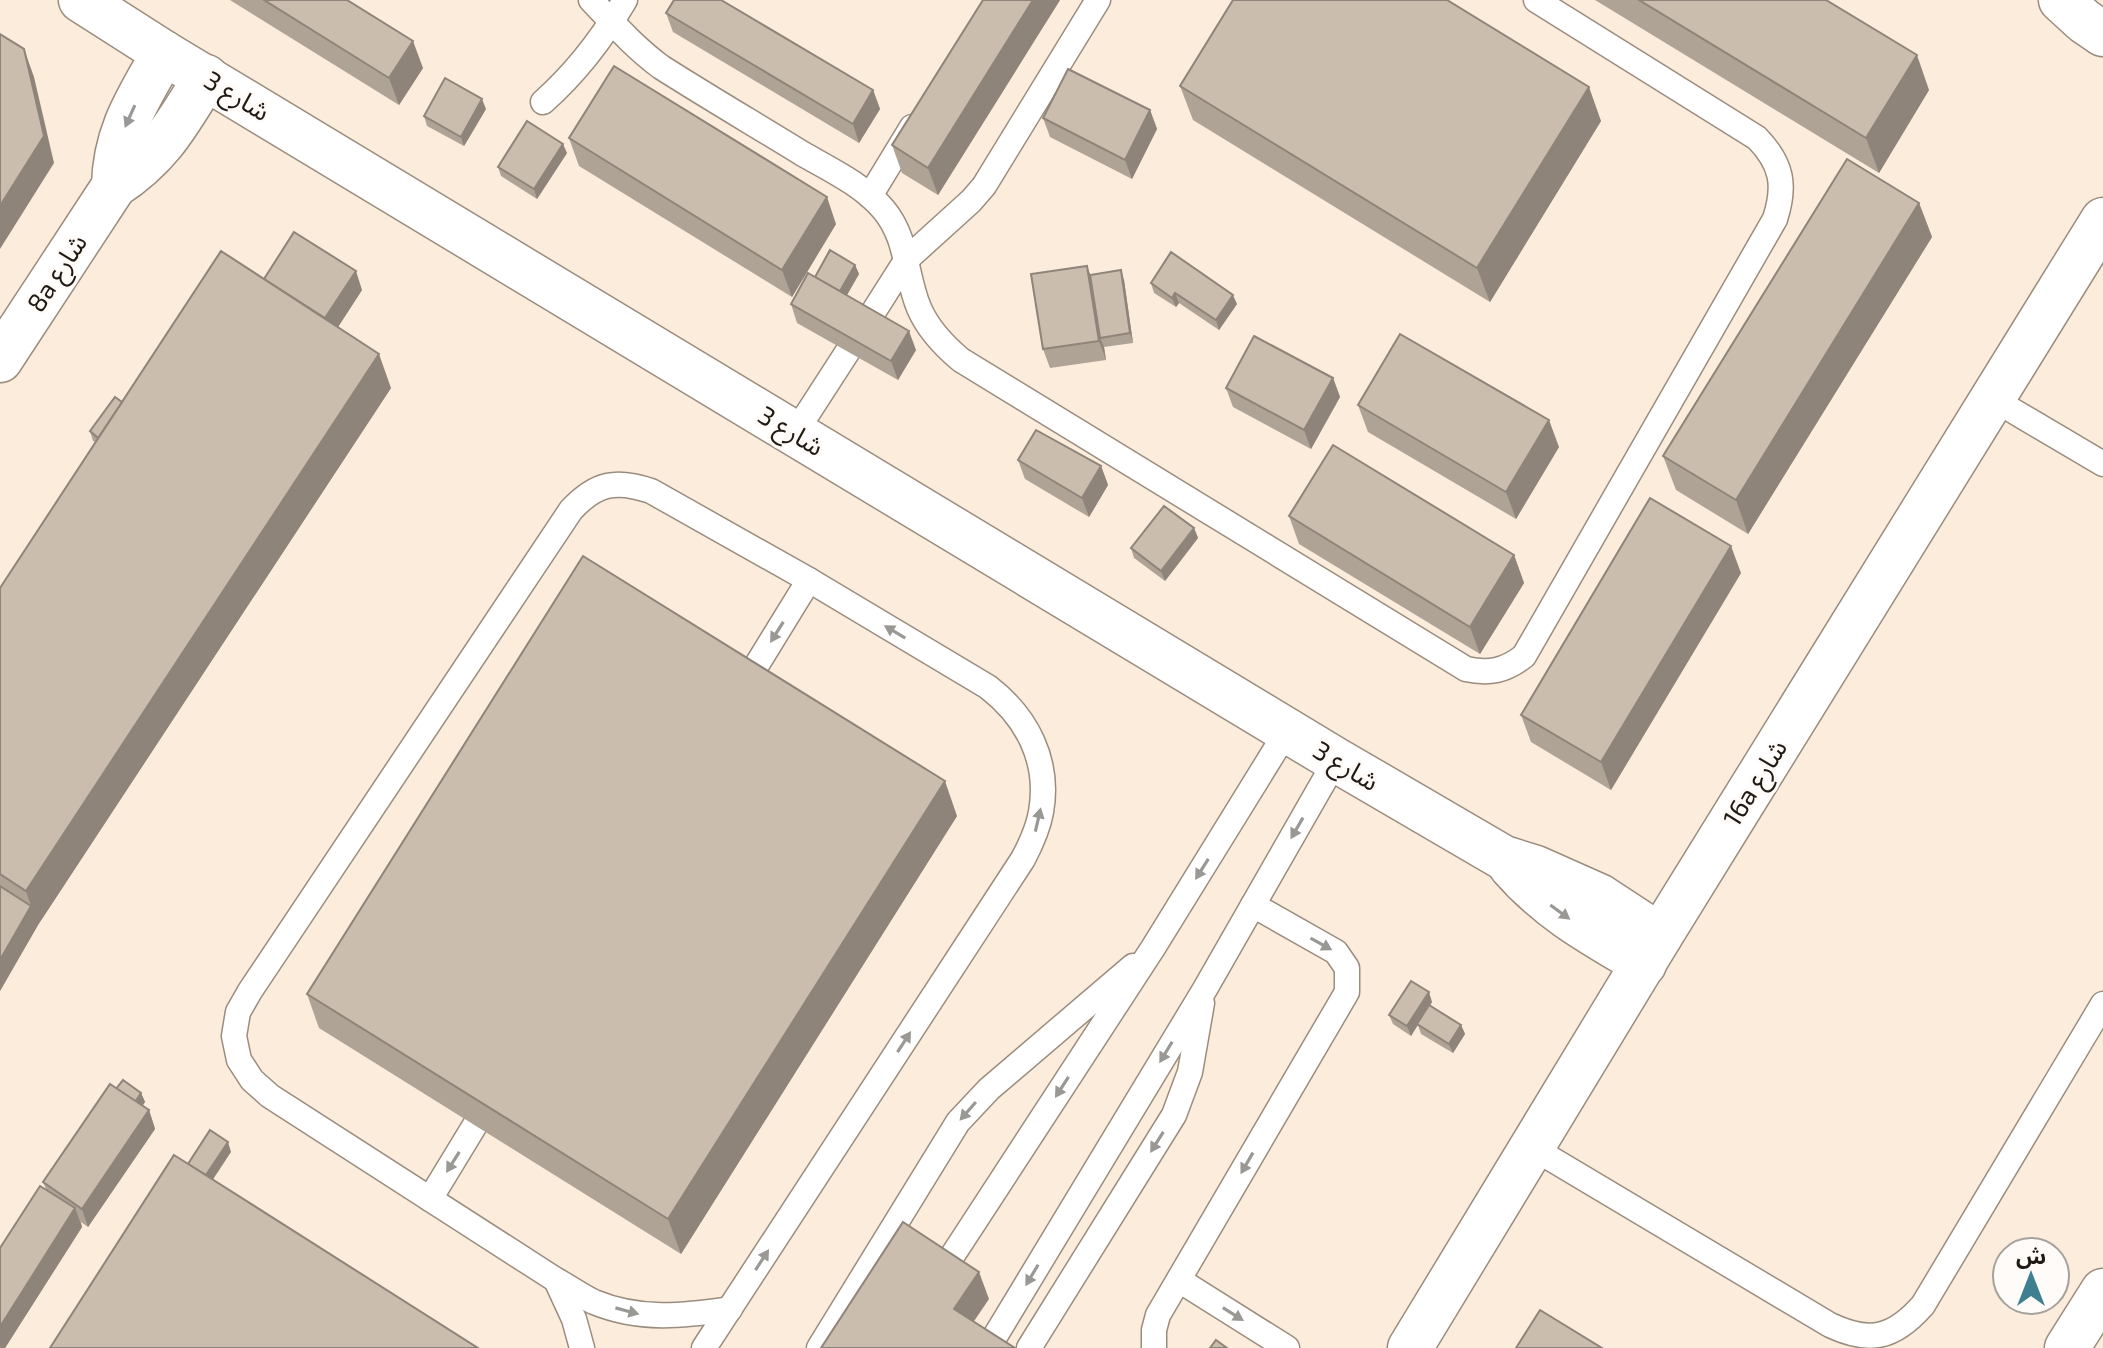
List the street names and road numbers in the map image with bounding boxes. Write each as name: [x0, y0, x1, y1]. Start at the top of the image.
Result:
street label: شارع 3: [197, 63, 276, 131]
street label: 8a شارع: [19, 227, 97, 320]
street label: شارع 3: [751, 398, 830, 466]
street label: شارع 3: [1306, 733, 1385, 801]
street label: 16a شارع: [1715, 733, 1797, 834]

